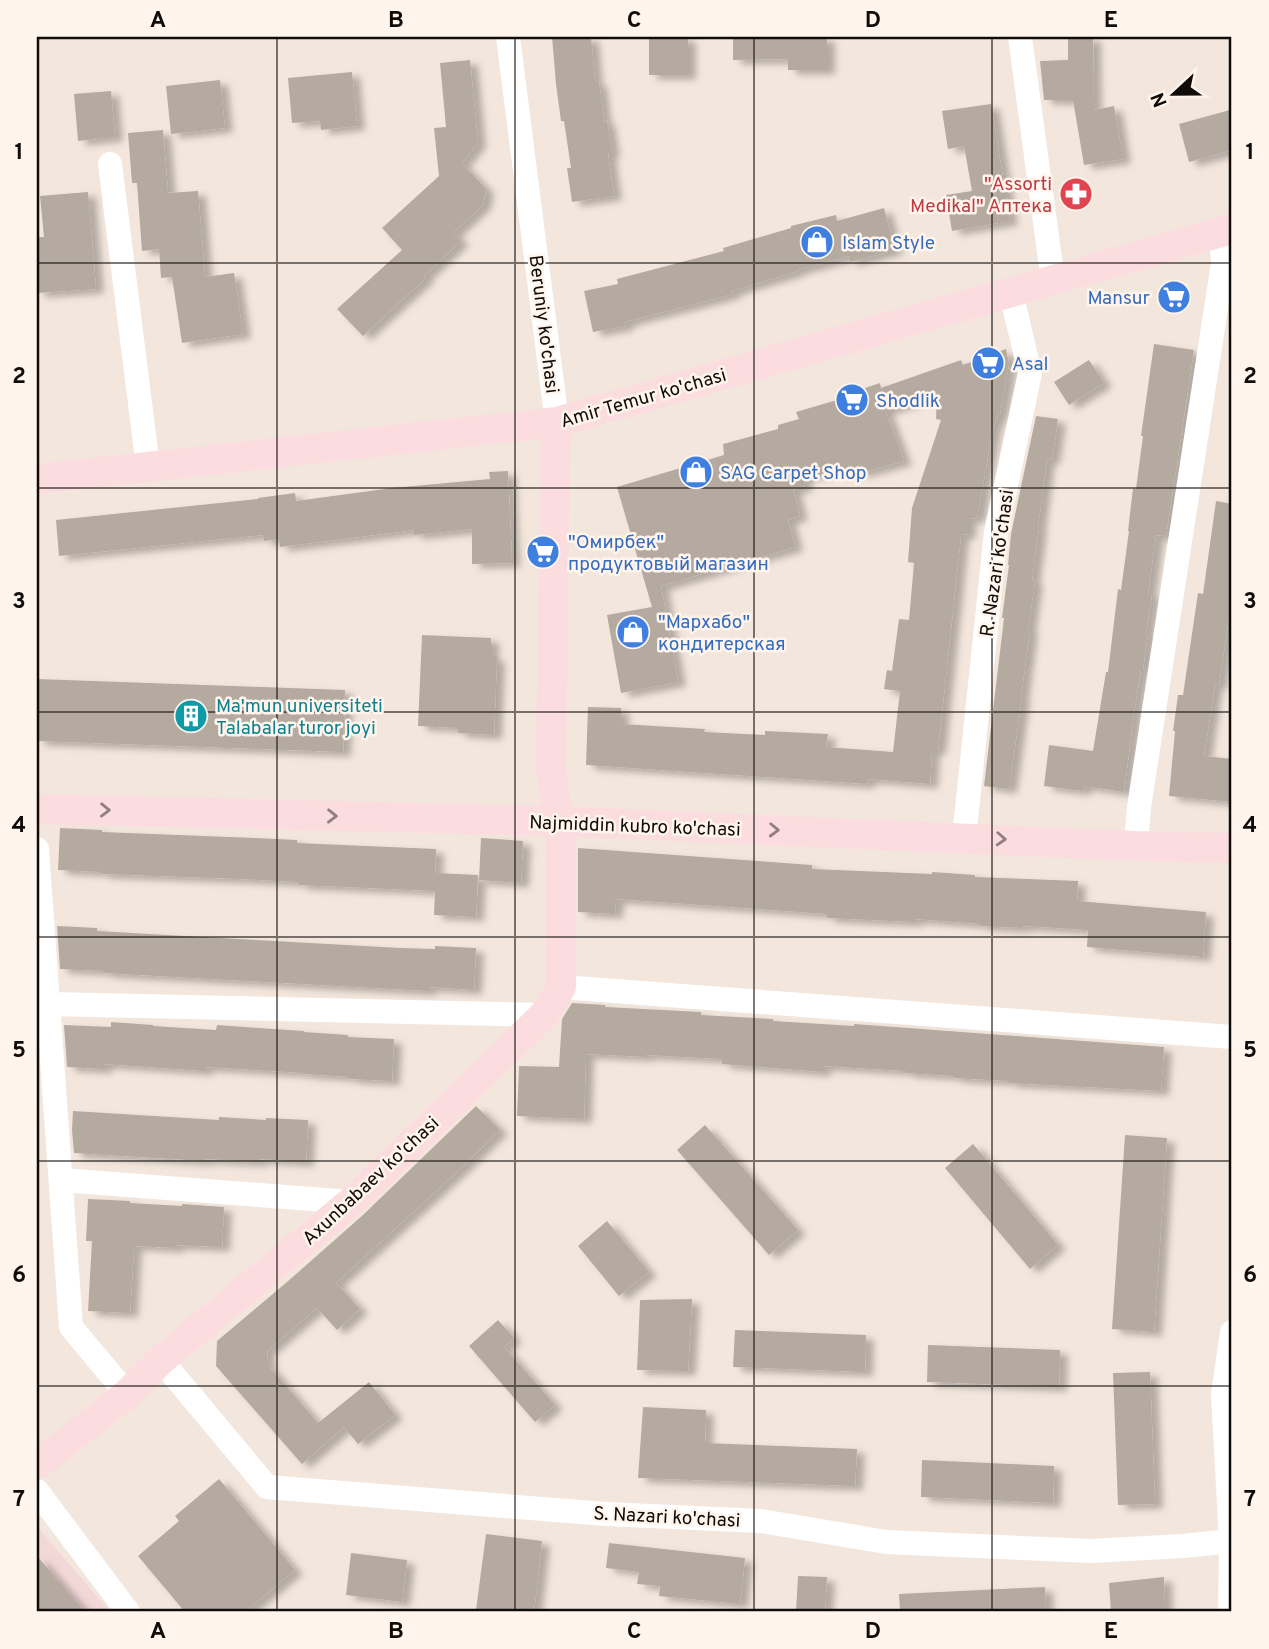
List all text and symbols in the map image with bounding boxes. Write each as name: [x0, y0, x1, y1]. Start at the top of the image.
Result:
text: A: [150, 7, 166, 36]
text: B: [388, 7, 404, 36]
text: C: [627, 7, 641, 36]
text: D: [865, 7, 881, 36]
text: E: [1104, 7, 1118, 36]
north arrow: [1140, 60, 1210, 130]
text: N: [1146, 89, 1174, 110]
text: 1: [14, 139, 24, 168]
text: 1: [1245, 139, 1255, 168]
place label: "Assorti Medikal" Аптека: [910, 173, 1052, 219]
pharmacy icon: "Assorti Medikal" Аптека: [1057, 175, 1095, 213]
shop icon: Islam Style: [798, 223, 836, 261]
place label: Islam Style: [842, 232, 935, 256]
street label: Beruniy ko'chasi: [523, 254, 563, 395]
supermarket icon: Mansur: [1155, 278, 1193, 316]
place label: Mansur: [1087, 287, 1151, 311]
supermarket icon: Asal: [969, 344, 1007, 382]
place label: Asal: [1012, 353, 1049, 377]
text: 2: [12, 363, 26, 392]
text: 2: [1243, 363, 1257, 392]
street label: Amir Temur ko'chasi: [558, 364, 729, 434]
supermarket icon: Shodlik: [833, 381, 871, 419]
place label: Shodlik: [876, 390, 940, 414]
shop icon: SAG Carpet Shop: [677, 453, 715, 491]
place label: SAG Carpet Shop: [720, 462, 867, 486]
street label: R. Nazari ko'chasi: [976, 488, 1020, 639]
place label: "Омирбек" продуктовый магазин: [568, 531, 769, 577]
supermarket icon: "Омирбек" продуктовый магазин: [524, 533, 562, 571]
text: 3: [12, 588, 26, 617]
text: 3: [1243, 588, 1257, 617]
place label: "Мархабо" кондитерская: [658, 611, 786, 657]
shop icon: "Мархабо" кондитерская: [614, 613, 652, 651]
place label: Ma'mun universiteti Talabalar turor joyi: [216, 695, 383, 741]
building icon: Ma'mun universiteti Talabalar turor joyi: [172, 697, 210, 735]
one-way arrow: [100, 803, 111, 818]
one-way arrow: [328, 808, 338, 824]
street label: Najmiddin kubro ko'chasi: [529, 811, 741, 843]
text: 4: [12, 812, 26, 841]
text: 4: [1243, 812, 1257, 841]
one-way arrow: [768, 822, 779, 837]
one-way arrow: [996, 832, 1007, 847]
text: 5: [12, 1037, 26, 1066]
text: 5: [1243, 1037, 1257, 1066]
street label: Axunbabaev ko'chasi: [298, 1112, 445, 1251]
text: 6: [12, 1262, 26, 1291]
text: 6: [1243, 1262, 1257, 1291]
text: 7: [13, 1486, 25, 1515]
text: 7: [1244, 1486, 1256, 1515]
street label: S. Nazari ko'chasi: [593, 1502, 741, 1534]
text: A: [150, 1618, 166, 1647]
text: B: [388, 1618, 404, 1647]
text: C: [627, 1618, 641, 1647]
text: D: [865, 1618, 881, 1647]
text: E: [1104, 1618, 1118, 1647]

